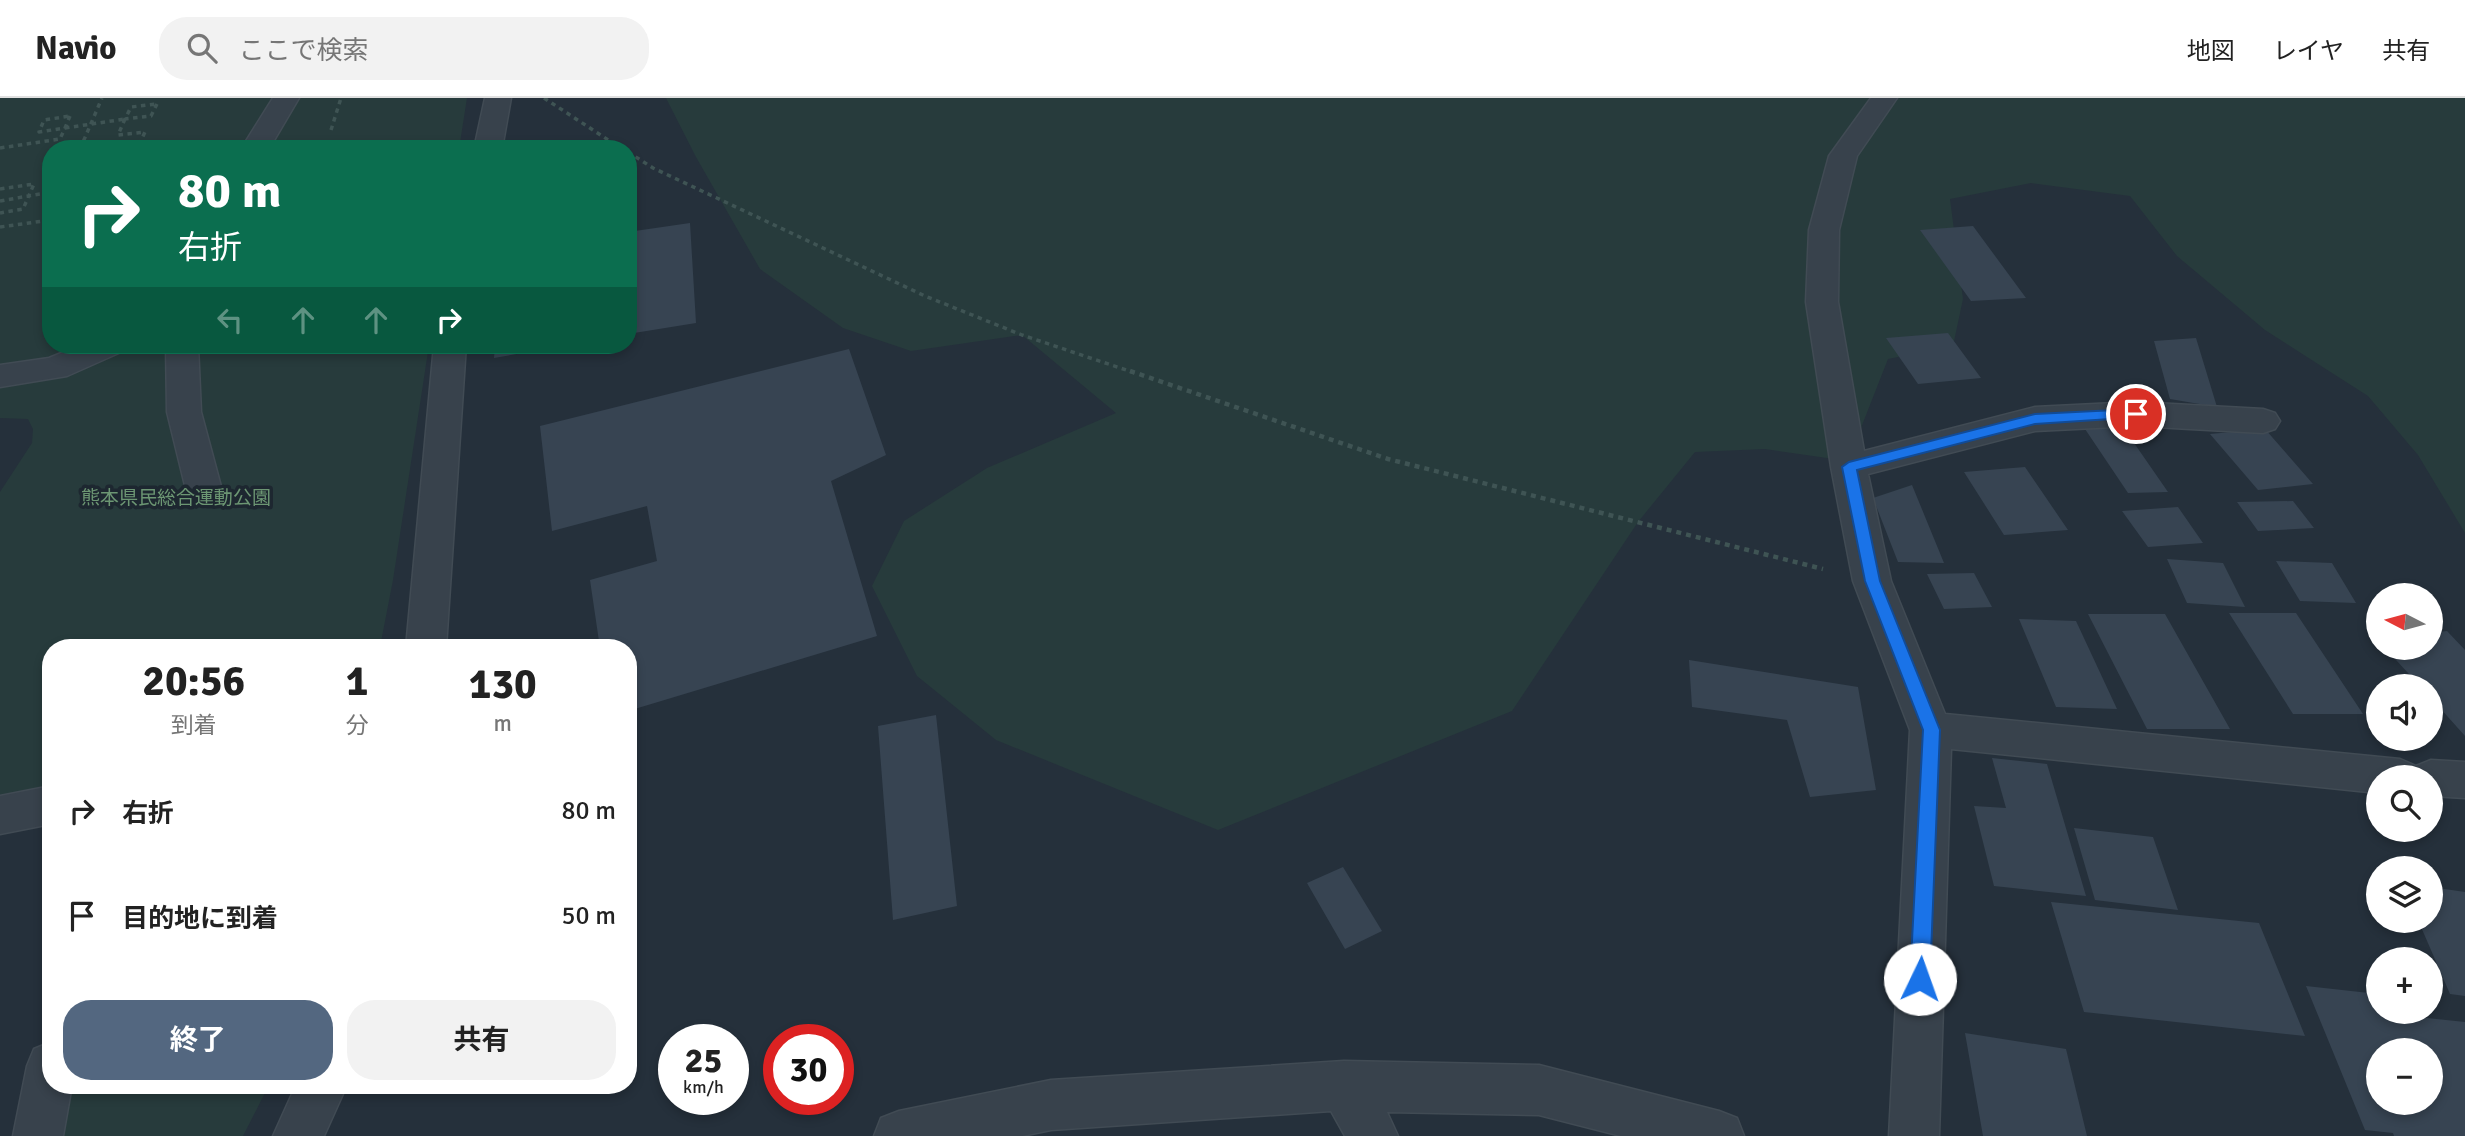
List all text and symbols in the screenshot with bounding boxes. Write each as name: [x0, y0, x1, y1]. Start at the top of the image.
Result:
search box: [159, 17, 649, 80]
text: Navio: [35, 28, 117, 69]
icon: search: [183, 29, 221, 67]
text: ここで検索: [239, 35, 369, 67]
text: 地図: [2187, 36, 2235, 66]
text: レイヤ: [2273, 36, 2344, 66]
text: 共有: [2382, 36, 2430, 66]
text: 80 m: [178, 161, 281, 221]
icon: right: [63, 168, 154, 259]
text: 右折: [178, 228, 242, 267]
icon: left: [211, 301, 249, 339]
icon: ahead: [284, 301, 322, 339]
icon: ahead: [357, 301, 395, 339]
icon: right: [430, 301, 468, 339]
pin: [2106, 384, 2166, 444]
icon: arrive: [2117, 395, 2155, 433]
park label: 熊本県民総合運動公園: [81, 486, 271, 510]
north arrow: [2366, 583, 2443, 660]
map controls: [2366, 583, 2443, 1115]
text: 20:56: [142, 656, 245, 707]
text: 1: [346, 656, 368, 707]
text: 130: [469, 659, 537, 710]
button: sound: [2366, 674, 2443, 751]
text: m: [494, 709, 512, 738]
text: 到着: [171, 711, 217, 740]
text: 分: [346, 711, 369, 740]
button: search: [2366, 765, 2443, 842]
icon: right: [63, 792, 101, 830]
text: 80 m: [561, 795, 616, 827]
text: 右折: [122, 798, 174, 830]
button: layers: [2366, 856, 2443, 933]
icon: arrive: [63, 897, 101, 935]
text: 50 m: [561, 900, 616, 932]
text: 目的地に到着: [122, 903, 278, 935]
position arrow: [1883, 942, 1957, 1016]
button: +: [2366, 947, 2443, 1024]
button: 終了: [63, 1000, 333, 1080]
button: 共有: [347, 1000, 616, 1080]
speed limit sign: 30: [763, 1024, 854, 1115]
button: −: [2366, 1038, 2443, 1115]
text: 25: [685, 1039, 722, 1082]
text: km/h: [683, 1076, 724, 1098]

